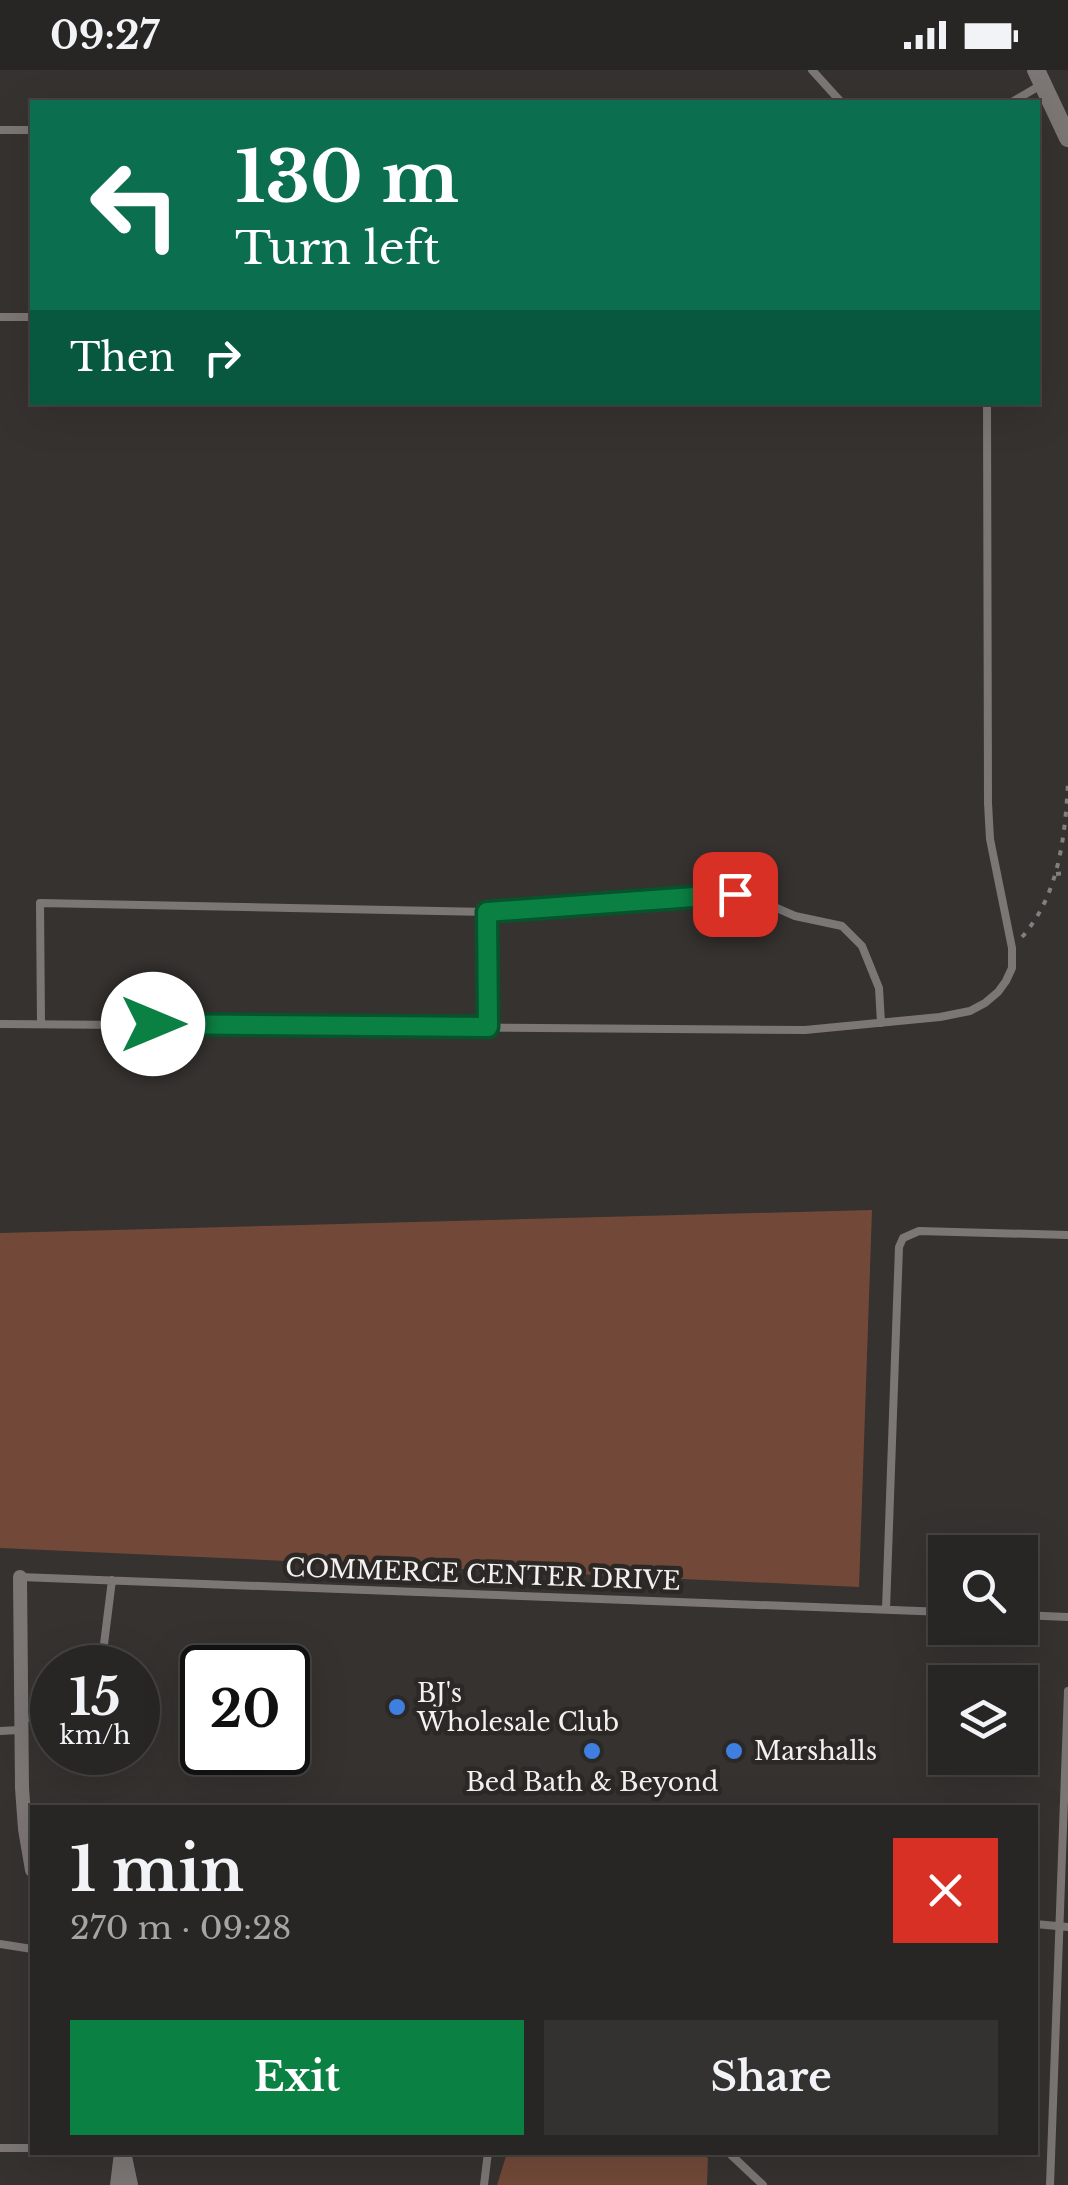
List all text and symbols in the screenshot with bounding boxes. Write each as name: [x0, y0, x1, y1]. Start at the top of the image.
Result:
text: 09:27: [50, 12, 159, 59]
text: 130 m: [235, 134, 459, 221]
icon: left: [70, 140, 200, 270]
text: Turn left: [235, 220, 440, 276]
icon: right: [195, 330, 250, 385]
text: Then: [70, 334, 175, 381]
pin: [693, 852, 778, 937]
icon: arrive: [708, 867, 763, 922]
position arrow: [101, 972, 205, 1076]
map controls: [928, 1535, 1038, 1775]
button: search: [928, 1535, 1038, 1645]
street label: COMMERCE CENTER DRIVE: [285, 1552, 681, 1597]
speed limit sign: 20: [180, 1645, 310, 1775]
button: layers: [928, 1665, 1038, 1775]
text: 15: [69, 1666, 121, 1729]
place label: BJ's Wholesale Club: [416, 1678, 619, 1738]
marker: BJ's Wholesale Club: [386, 1696, 408, 1718]
text: km/h: [60, 1720, 130, 1751]
place label: Marshalls: [754, 1736, 877, 1767]
marker: Bed Bath & Beyond: [581, 1740, 603, 1762]
marker: Marshalls: [723, 1740, 745, 1762]
place label: Bed Bath & Beyond: [466, 1767, 718, 1798]
text: 1 min: [70, 1833, 244, 1907]
button: close: [893, 1838, 998, 1943]
text: 270 m · 09:28: [70, 1908, 291, 1948]
button: Exit: [70, 2020, 524, 2135]
button: Share: [544, 2020, 998, 2135]

